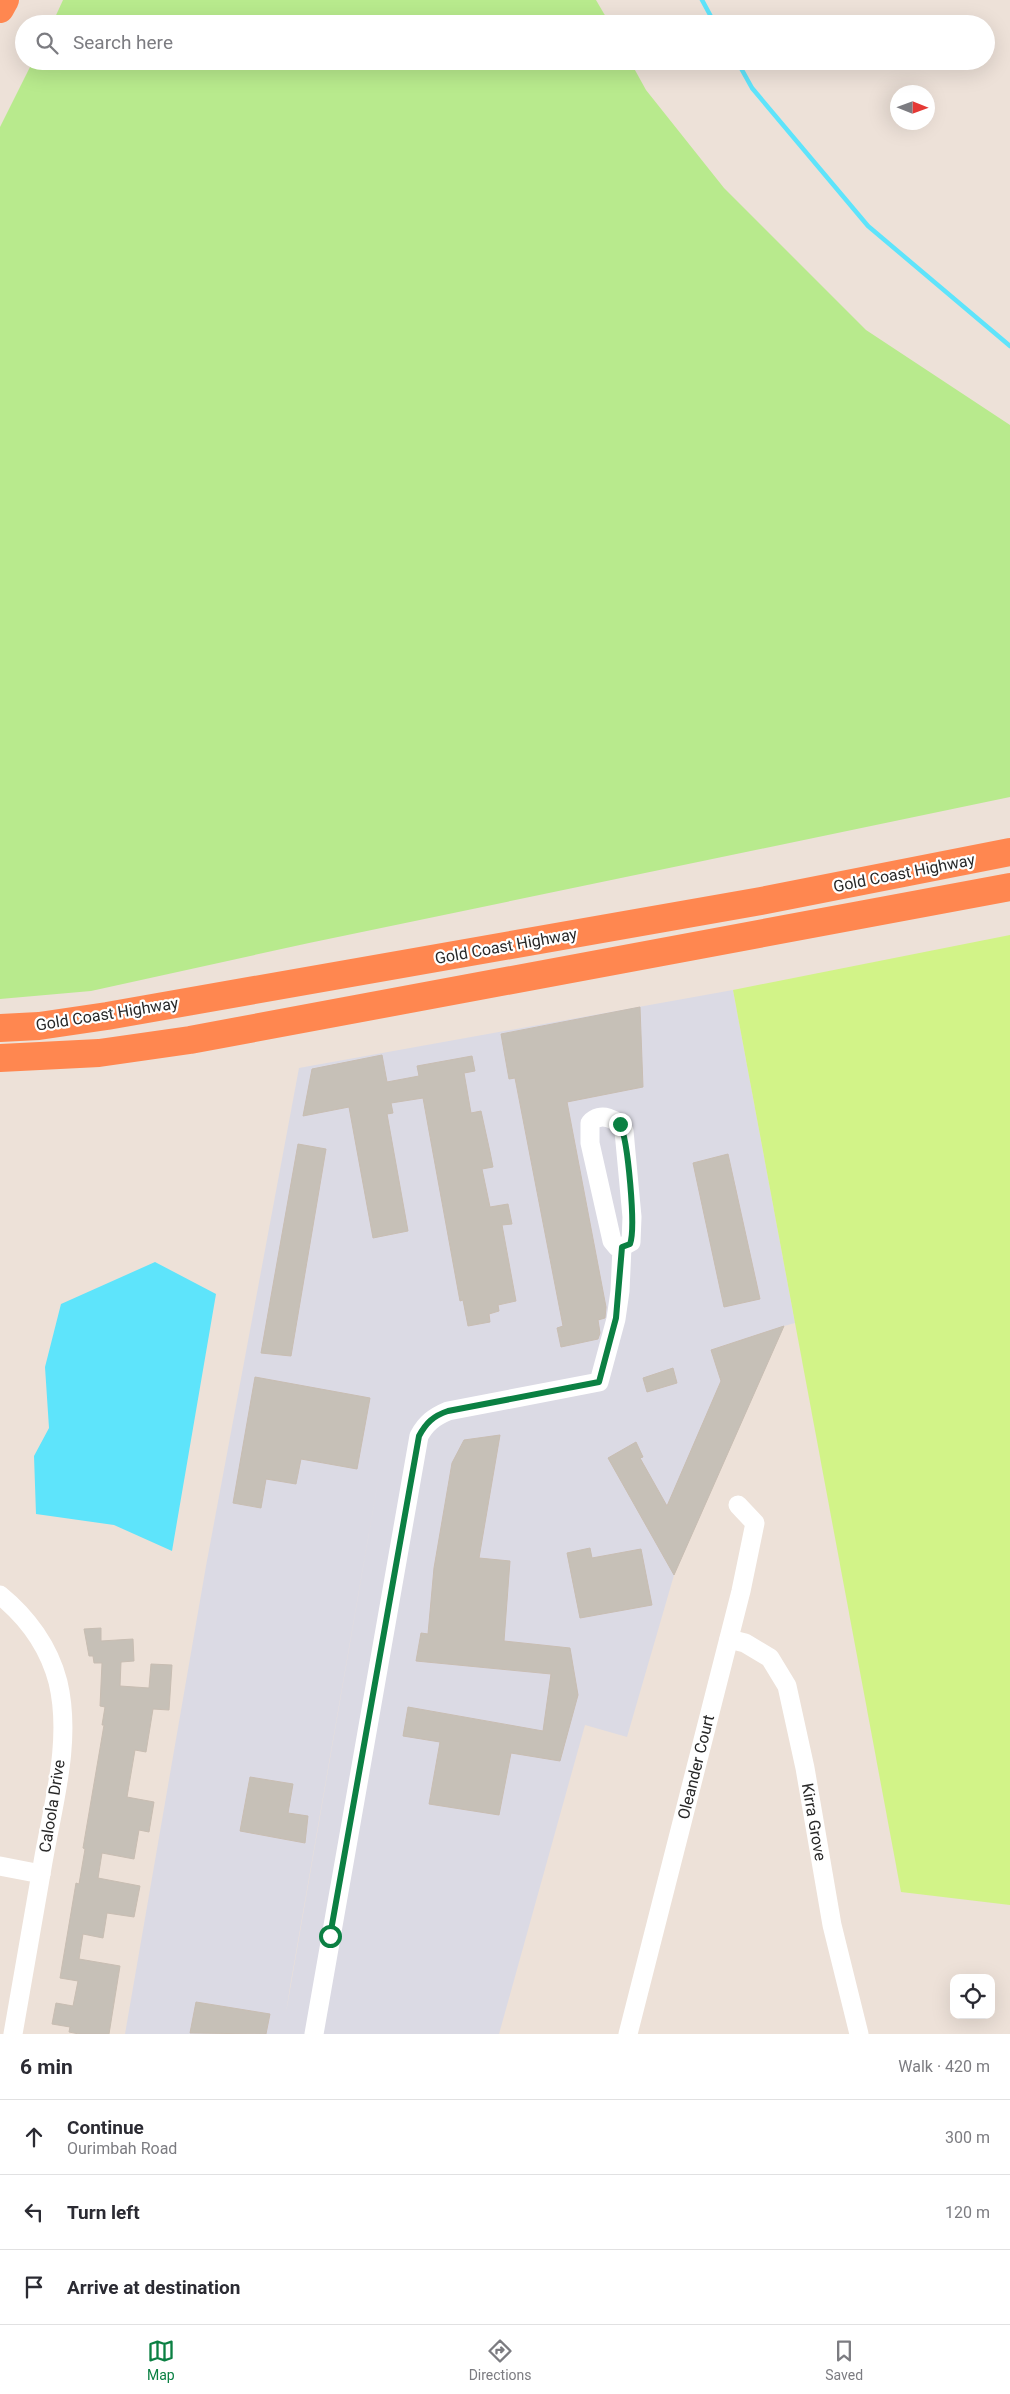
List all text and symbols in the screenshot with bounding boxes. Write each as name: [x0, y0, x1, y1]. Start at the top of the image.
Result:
search box: [15, 15, 995, 70]
icon: search: [33, 29, 61, 57]
text: Search here: [73, 31, 173, 54]
north arrow: [890, 85, 935, 130]
street label: Gold Coast Highway: [832, 850, 977, 896]
street label: Gold Coast Highway: [433, 924, 579, 968]
street label: Gold Coast Highway: [34, 993, 180, 1035]
route end: [609, 1113, 632, 1136]
street label: Oleander Court: [674, 1713, 718, 1821]
street label: Caloola Drive: [35, 1758, 69, 1854]
street label: Kirra Grove: [798, 1782, 830, 1862]
route start: [319, 1925, 342, 1948]
map controls: [950, 1974, 995, 2019]
button: locate: [950, 1974, 995, 2019]
text: 6 min: [20, 2055, 73, 2079]
text: Walk · 420 m: [898, 2057, 990, 2076]
text: Continue: [67, 2116, 144, 2139]
icon: ahead: [20, 2123, 48, 2151]
text: 300 m: [945, 2128, 990, 2147]
text: Ourimbah Road: [67, 2139, 177, 2158]
icon: left: [20, 2198, 48, 2226]
text: Turn left: [67, 2201, 140, 2224]
text: 120 m: [945, 2203, 990, 2222]
icon: arrive: [20, 2273, 48, 2301]
text: Arrive at destination: [67, 2276, 240, 2299]
tab: Map: [147, 2337, 175, 2383]
tab: Directions: [469, 2337, 532, 2383]
tab: Saved: [825, 2337, 863, 2383]

